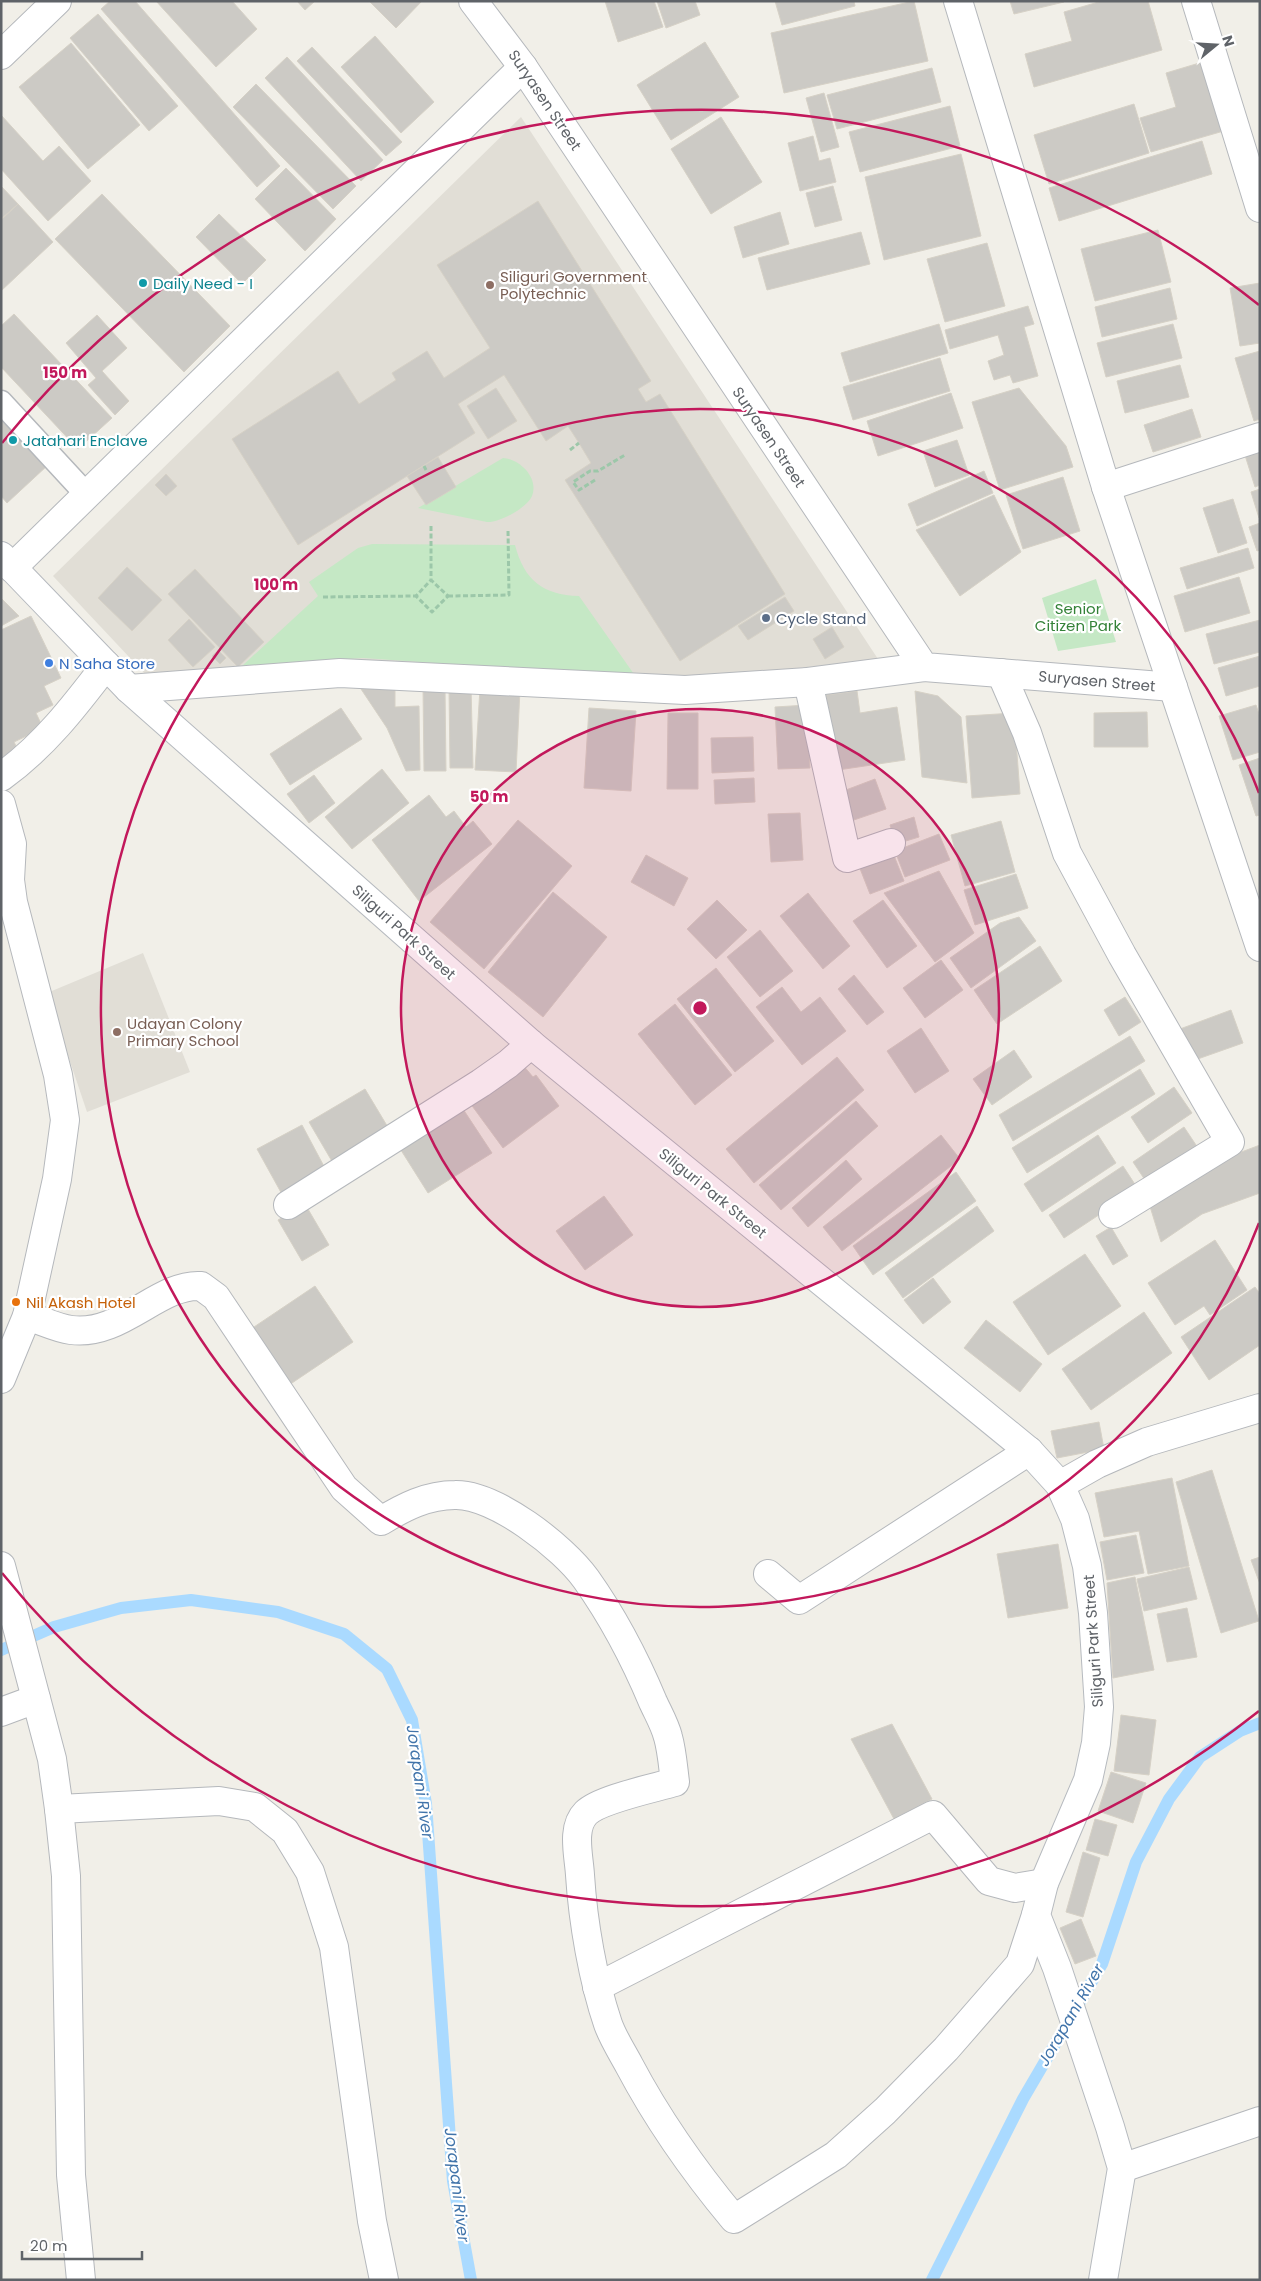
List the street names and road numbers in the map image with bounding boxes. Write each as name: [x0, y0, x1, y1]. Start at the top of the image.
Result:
street label: Suryasen Street: [504, 46, 586, 154]
street label: Suryasen Street: [728, 383, 810, 491]
street label: Suryasen Street: [1038, 665, 1156, 697]
street label: Siliguri Park Street: [348, 880, 460, 984]
street label: Siliguri Park Street: [655, 1143, 771, 1243]
street label: Siliguri Park Street: [1078, 1574, 1108, 1708]

